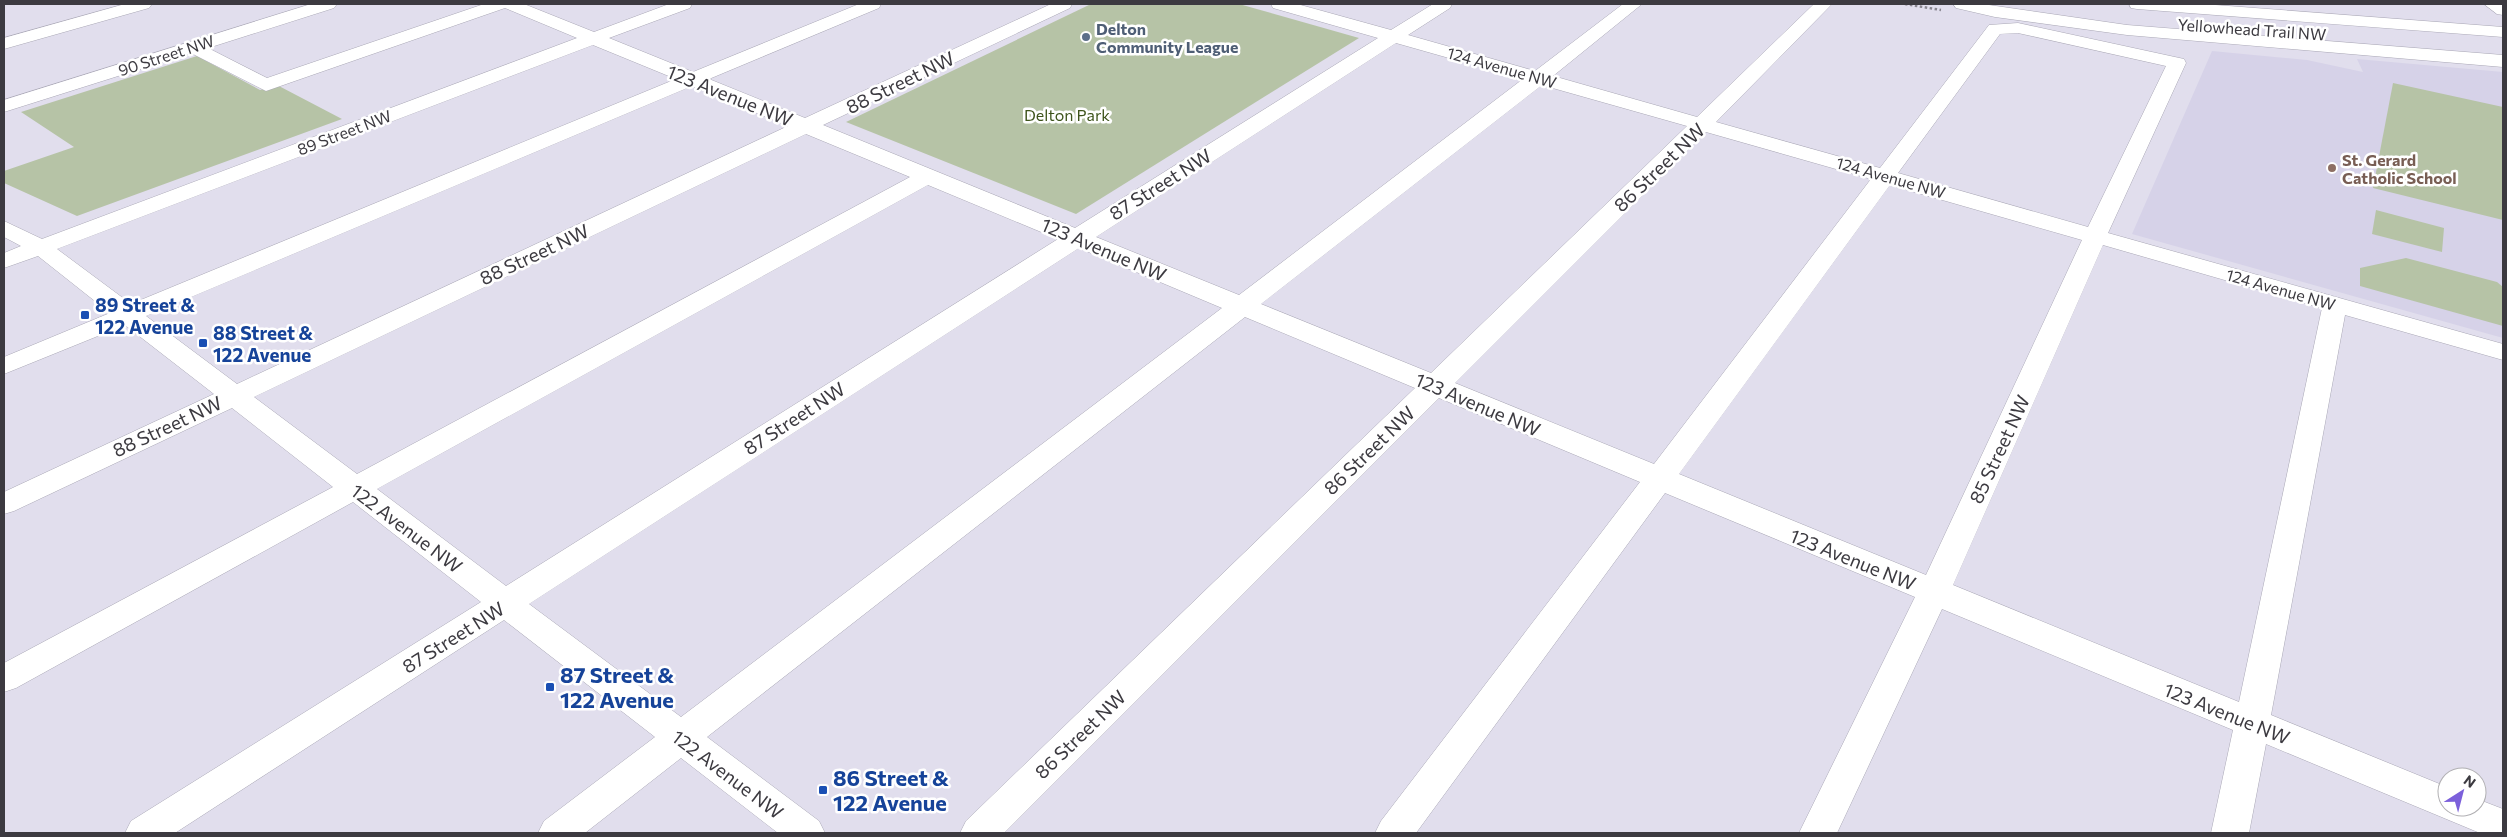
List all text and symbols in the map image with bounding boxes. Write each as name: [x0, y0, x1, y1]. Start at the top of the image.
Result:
street label: Yellowhead Trail NW: [2177, 14, 2327, 44]
place label: Delton Community League: [1096, 19, 1238, 56]
street label: 90 Street NW: [116, 31, 216, 79]
marker: Delton Community League: [1080, 31, 1092, 43]
street label: 124 Avenue NW: [1445, 42, 1559, 92]
street label: 88 Street NW: [842, 46, 958, 118]
street label: 123 Avenue NW: [664, 59, 796, 131]
street label: 89 Street NW: [294, 105, 394, 159]
park label: Delton Park: [1024, 105, 1110, 124]
street label: 86 Street NW: [1609, 118, 1709, 216]
street label: 87 Street NW: [1105, 143, 1215, 225]
place label: St. Gerard Catholic School: [2342, 150, 2457, 187]
street label: 124 Avenue NW: [1834, 152, 1948, 202]
marker: St. Gerard Catholic School: [2326, 162, 2338, 174]
street label: 123 Avenue NW: [1038, 212, 1170, 286]
street label: 88 Street NW: [476, 219, 592, 289]
street label: 124 Avenue NW: [2224, 264, 2338, 314]
place label: 89 Street & 122 Avenue: [95, 293, 196, 338]
marker: 89 Street & 122 Avenue: [79, 309, 91, 321]
place label: 88 Street & 122 Avenue: [213, 321, 314, 366]
marker: 88 Street & 122 Avenue: [197, 337, 209, 349]
street label: 123 Avenue NW: [1412, 367, 1544, 441]
street label: 87 Street NW: [739, 377, 849, 459]
street label: 88 Street NW: [109, 391, 225, 461]
street label: 85 Street NW: [1964, 391, 2034, 507]
street label: 86 Street NW: [1319, 401, 1419, 499]
street label: 122 Avenue NW: [347, 479, 467, 577]
street label: 123 Avenue NW: [1787, 523, 1919, 595]
street label: 87 Street NW: [398, 596, 508, 678]
place label: 87 Street & 122 Avenue: [560, 661, 674, 713]
street label: 123 Avenue NW: [2161, 677, 2293, 749]
marker: 87 Street & 122 Avenue: [544, 681, 556, 693]
street label: 86 Street NW: [1030, 685, 1130, 783]
street label: 122 Avenue NW: [668, 725, 788, 823]
place label: 86 Street & 122 Avenue: [833, 764, 949, 816]
north arrow: [2437, 767, 2487, 817]
text: N: [2461, 771, 2479, 791]
marker: 86 Street & 122 Avenue: [817, 784, 829, 796]

